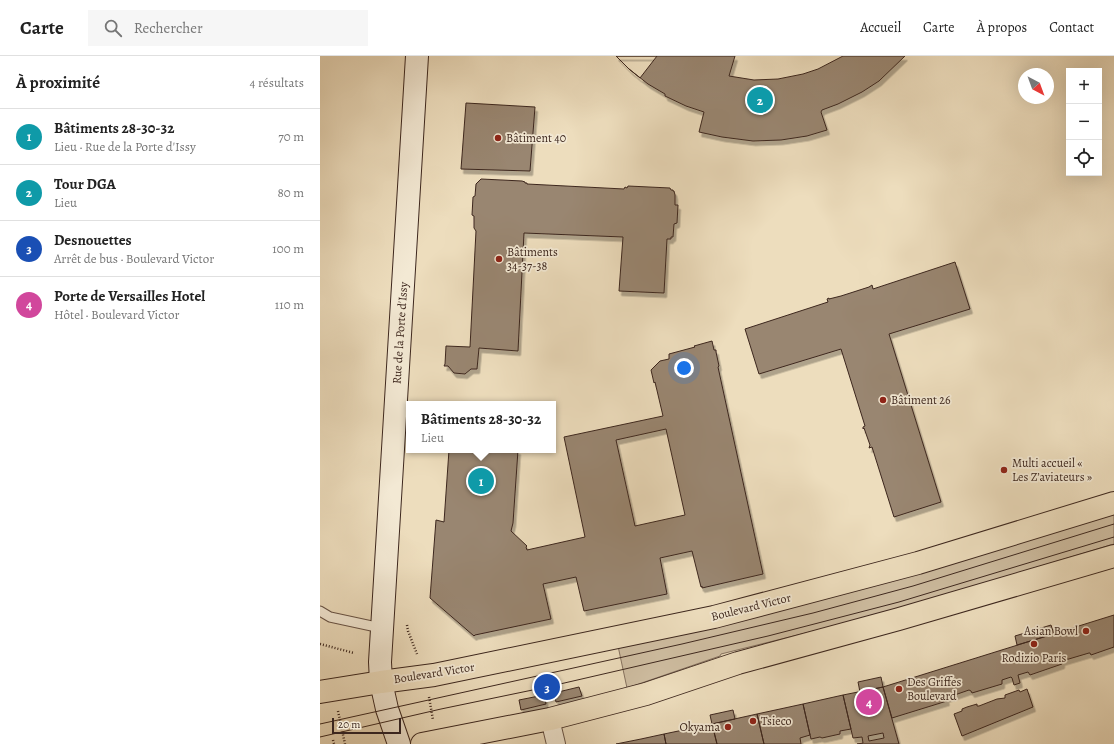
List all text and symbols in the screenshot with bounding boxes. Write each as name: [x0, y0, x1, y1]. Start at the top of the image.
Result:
search box: [88, 10, 368, 46]
text: Carte: [20, 15, 64, 41]
icon: search: [102, 17, 124, 39]
text: Rechercher: [134, 18, 203, 38]
text: Accueil: [860, 18, 901, 37]
text: Carte: [923, 18, 955, 37]
text: À propos: [977, 18, 1027, 37]
text: Contact: [1049, 18, 1094, 37]
north arrow: [1018, 68, 1054, 104]
map controls: [1066, 68, 1102, 176]
button: +: [1066, 68, 1102, 104]
text: À proximité: [16, 71, 100, 94]
text: 4 résultats: [250, 74, 304, 91]
pin: 2: [747, 85, 773, 115]
button: −: [1066, 104, 1102, 140]
text: Bâtiments 28-30-32: [54, 118, 174, 138]
text: 1: [27, 128, 31, 145]
text: 70 m: [278, 128, 304, 145]
place label: Bâtiment 40: [506, 130, 566, 146]
marker: Bâtiment 40: [493, 133, 503, 143]
text: Lieu · Rue de la Porte d'Issy: [54, 138, 196, 155]
button: locate: [1066, 140, 1102, 176]
text: Tour DGA: [54, 174, 116, 194]
text: 2: [26, 184, 32, 201]
text: 80 m: [277, 184, 304, 201]
text: Lieu: [54, 194, 77, 211]
text: Desnouettes: [54, 230, 132, 250]
text: 3: [26, 240, 32, 257]
text: 100 m: [272, 240, 304, 257]
place label: Bâtiments 34-37-38: [507, 244, 558, 274]
text: Arrêt de bus · Boulevard Victor: [54, 250, 214, 267]
marker: Bâtiments 34-37-38: [494, 254, 504, 264]
street label: Rue de la Porte d'Issy: [388, 281, 412, 385]
text: Porte de Versailles Hotel: [54, 286, 205, 306]
text: 4: [26, 296, 32, 313]
text: 110 m: [275, 296, 304, 313]
text: Hôtel · Boulevard Victor: [54, 306, 180, 323]
your location: [674, 358, 694, 378]
place label: Bâtiment 26: [891, 392, 951, 408]
marker: Bâtiment 26: [878, 395, 888, 405]
popup: [406, 401, 556, 453]
text: Bâtiments 28-30-32: [421, 409, 541, 429]
text: Lieu: [421, 429, 444, 446]
place label: Multi accueil « Les Z’aviateurs »: [1012, 455, 1092, 485]
marker: Multi accueil « Les Z’aviateurs »: [999, 465, 1009, 475]
pin: 1: [468, 466, 494, 496]
street label: Boulevard Victor: [709, 589, 793, 625]
place label: Asian Bowl: [1023, 623, 1078, 639]
marker: Asian Bowl: [1081, 626, 1091, 636]
marker: Rodizio Paris: [1029, 639, 1039, 649]
place label: Rodizio Paris: [1002, 650, 1067, 666]
street label: Boulevard Victor: [392, 659, 476, 687]
pin: 3: [534, 672, 560, 702]
place label: Des Griffes Boulevard: [907, 674, 961, 704]
marker: Des Griffes Boulevard: [894, 684, 904, 694]
pin: 4: [856, 687, 882, 717]
place label: Tsieco: [761, 713, 792, 729]
scale bar: [332, 716, 401, 735]
marker: Tsieco: [748, 716, 758, 726]
text: 20 m: [338, 717, 360, 732]
place label: Okyama: [679, 719, 720, 735]
marker: Okyama: [723, 722, 733, 732]

